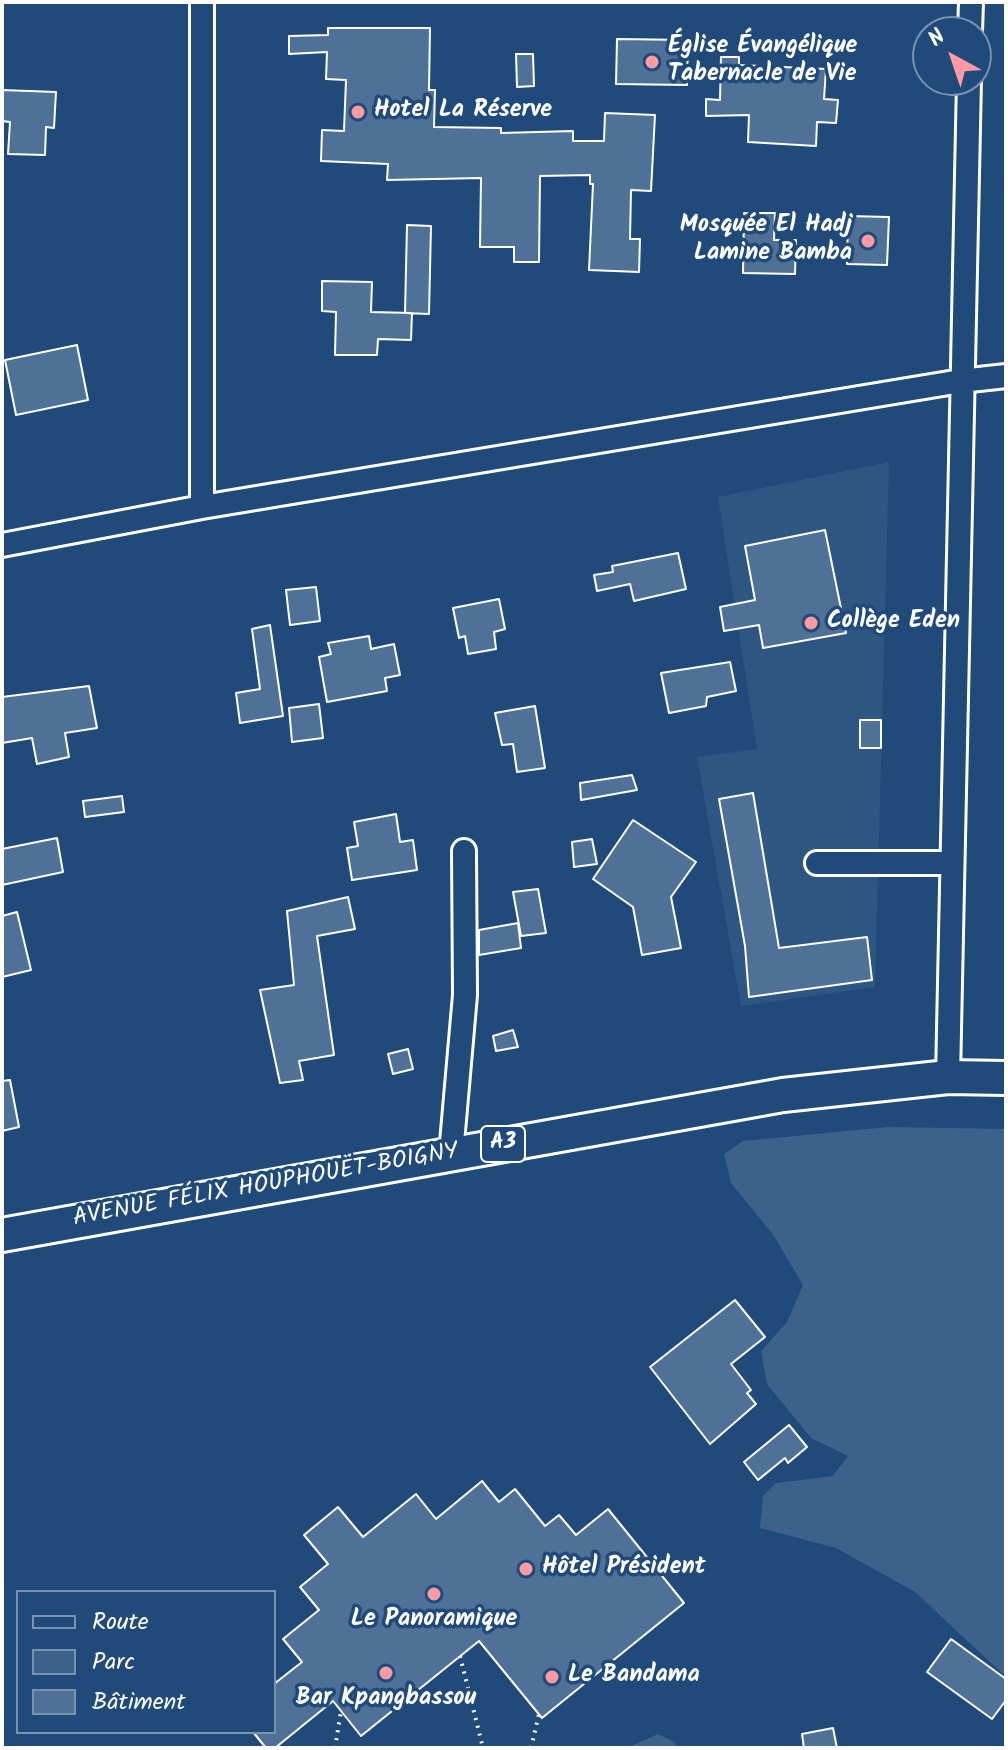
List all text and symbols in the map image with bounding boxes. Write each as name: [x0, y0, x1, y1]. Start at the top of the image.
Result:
north arrow: [912, 16, 992, 96]
text: N: [921, 21, 954, 57]
place label: Église Évangélique Tabernacle de Vie: [668, 34, 857, 90]
marker: Église Évangélique Tabernacle de Vie: [643, 53, 661, 71]
place label: Hotel La Réserve: [374, 98, 552, 126]
marker: Hotel La Réserve: [349, 103, 367, 121]
place label: Mosquée El Hadj Lamine Bamba: [680, 213, 852, 269]
marker: Mosquée El Hadj Lamine Bamba: [859, 232, 877, 250]
place label: Collège Eden: [827, 609, 960, 637]
marker: Collège Eden: [802, 614, 820, 632]
road number: A3: [481, 1126, 525, 1162]
street label: AVENUE FÉLIX HOUPHOUËT-BOIGNY: [71, 1139, 461, 1235]
place label: Hôtel Président: [542, 1555, 706, 1583]
marker: Hôtel Président: [517, 1560, 535, 1578]
marker: Le Panoramique: [425, 1585, 443, 1603]
legend: [16, 1590, 276, 1734]
text: Route: [92, 1603, 149, 1642]
place label: Le Panoramique: [351, 1607, 517, 1635]
text: Parc: [92, 1643, 135, 1682]
place label: Le Bandama: [568, 1663, 700, 1691]
marker: Bar Kpangbassou: [377, 1664, 395, 1682]
marker: Le Bandama: [543, 1668, 561, 1686]
text: Bâtiment: [92, 1683, 186, 1722]
place label: Bar Kpangbassou: [296, 1686, 476, 1714]

